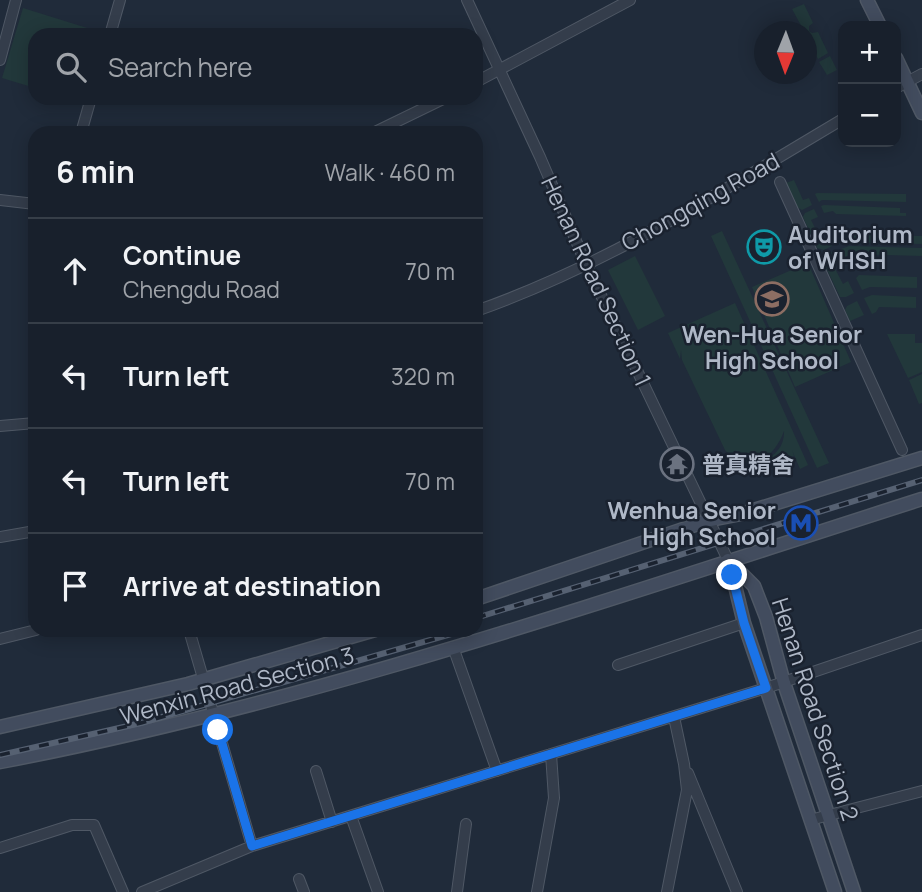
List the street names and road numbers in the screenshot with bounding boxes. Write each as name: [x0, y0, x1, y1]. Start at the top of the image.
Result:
street label: Chongqing Road: [615, 144, 785, 258]
street label: Henan Road Section 1: [534, 171, 660, 391]
street label: Henan Road Section 2: [765, 593, 867, 825]
street label: Wenxin Road Section 3: [116, 638, 358, 732]

